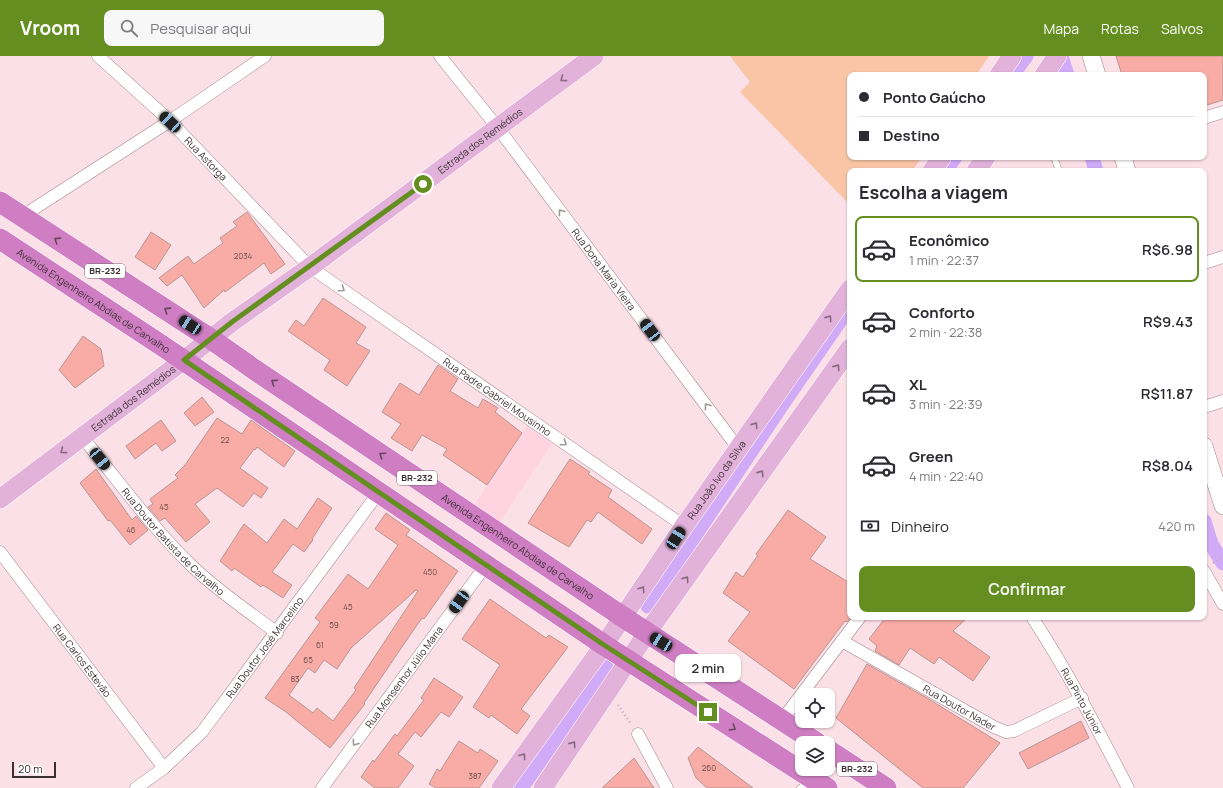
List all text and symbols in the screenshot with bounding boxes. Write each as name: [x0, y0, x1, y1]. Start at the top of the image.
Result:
search box: [104, 10, 384, 46]
text: Vroom: [20, 15, 80, 41]
icon: search: [118, 17, 140, 39]
text: Pesquisar aqui: [150, 18, 251, 39]
text: Mapa: [1043, 19, 1079, 38]
text: Rotas: [1101, 19, 1139, 38]
text: Salvos: [1161, 19, 1203, 38]
one-way arrow: [560, 75, 567, 82]
text: Ponto Gaúcho: [883, 87, 986, 108]
street label: Estrada dos Remédios: [435, 105, 525, 177]
car: [157, 109, 183, 135]
text: Destino: [883, 125, 940, 146]
street label: Rua Astorga: [182, 133, 230, 184]
route start: [414, 175, 432, 193]
text: Escolha a viagem: [859, 180, 1008, 204]
one-way arrow: [559, 210, 566, 217]
street label: Rua Dona Maria Vieira: [569, 225, 639, 313]
text: Econômico: [909, 230, 989, 251]
icon: car: [861, 231, 897, 267]
one-way arrow: [54, 237, 61, 245]
text: R$6.98: [1142, 239, 1193, 260]
street label: Avenida Engenheiro Abdias de Carvalho: [14, 245, 173, 356]
house number: 2034: [234, 250, 253, 261]
text: 1 min · 22:37: [909, 251, 979, 269]
road number: BR-232: [85, 264, 125, 278]
one-way arrow: [338, 284, 345, 291]
text: Conforto: [909, 302, 975, 323]
icon: car: [861, 303, 897, 339]
one-way arrow: [164, 308, 171, 315]
text: R$9.43: [1143, 311, 1193, 332]
car: [177, 313, 203, 337]
one-way arrow: [825, 315, 832, 322]
car: [638, 317, 662, 343]
text: 2 min · 22:38: [909, 323, 982, 341]
street label: Rua Padre Gabriel Mousinho: [440, 354, 554, 439]
street label: Estrada dos Remédios: [88, 362, 178, 435]
one-way arrow: [832, 364, 839, 371]
text: XL: [909, 374, 927, 395]
icon: car: [861, 375, 897, 411]
one-way arrow: [271, 380, 278, 387]
text: R$11.87: [1141, 383, 1193, 404]
text: 3 min · 22:39: [909, 395, 983, 413]
one-way arrow: [704, 403, 711, 410]
one-way arrow: [750, 422, 757, 429]
house number: 22: [220, 434, 230, 445]
street label: Rua João Ivo da Silva: [684, 437, 749, 522]
one-way arrow: [560, 438, 567, 446]
one-way arrow: [61, 446, 68, 453]
car: [88, 446, 112, 472]
text: Green: [909, 446, 953, 467]
icon: car: [861, 447, 897, 483]
one-way arrow: [379, 453, 386, 460]
text: R$8.04: [1142, 455, 1193, 476]
text: 4 min · 22:40: [909, 467, 984, 485]
one-way arrow: [756, 470, 763, 477]
road number: BR-232: [397, 471, 437, 485]
street label: Rua Doutor Batista de Carvalho: [119, 485, 227, 598]
street label: Avenida Engenheiro Abdias de Carvalho: [439, 490, 597, 603]
house number: 45: [159, 501, 169, 512]
icon: cash: [859, 515, 881, 537]
text: Dinheiro: [891, 516, 949, 537]
text: 420 m: [1158, 517, 1195, 535]
house number: 46: [126, 524, 136, 535]
car: [664, 525, 688, 551]
house number: 450: [423, 566, 437, 577]
button: Confirmar: [859, 566, 1195, 612]
one-way arrow: [681, 576, 688, 583]
one-way arrow: [637, 587, 644, 594]
car: [447, 589, 471, 615]
street label: Rua Doutor José Marcelino: [222, 594, 307, 701]
house number: 45: [343, 601, 353, 612]
house number: 59: [329, 619, 339, 630]
street label: Rua Carlos Estevão: [50, 621, 115, 700]
street label: Rua Monsenhor Júlio Maria: [362, 623, 446, 731]
car: [648, 631, 674, 653]
house number: 61: [316, 639, 324, 650]
house number: 65: [303, 654, 313, 665]
callout: 2 min: [675, 654, 741, 682]
text: 2 min: [691, 659, 725, 677]
street label: Rua Pinto Júnior: [1058, 665, 1106, 738]
house number: 83: [290, 673, 300, 684]
street label: Rua Doutor Nader: [921, 681, 999, 734]
map controls: [795, 688, 835, 776]
button: locate: [795, 688, 835, 728]
route end: [699, 703, 717, 721]
one-way arrow: [729, 723, 736, 730]
button: layers: [795, 736, 835, 776]
one-way arrow: [353, 738, 360, 745]
one-way arrow: [568, 742, 575, 749]
one-way arrow: [518, 754, 525, 761]
scale bar: [12, 760, 56, 779]
text: 20 m: [18, 761, 43, 776]
house number: 260: [702, 762, 716, 773]
road number: BR-232: [837, 762, 877, 776]
house number: 387: [468, 770, 482, 781]

